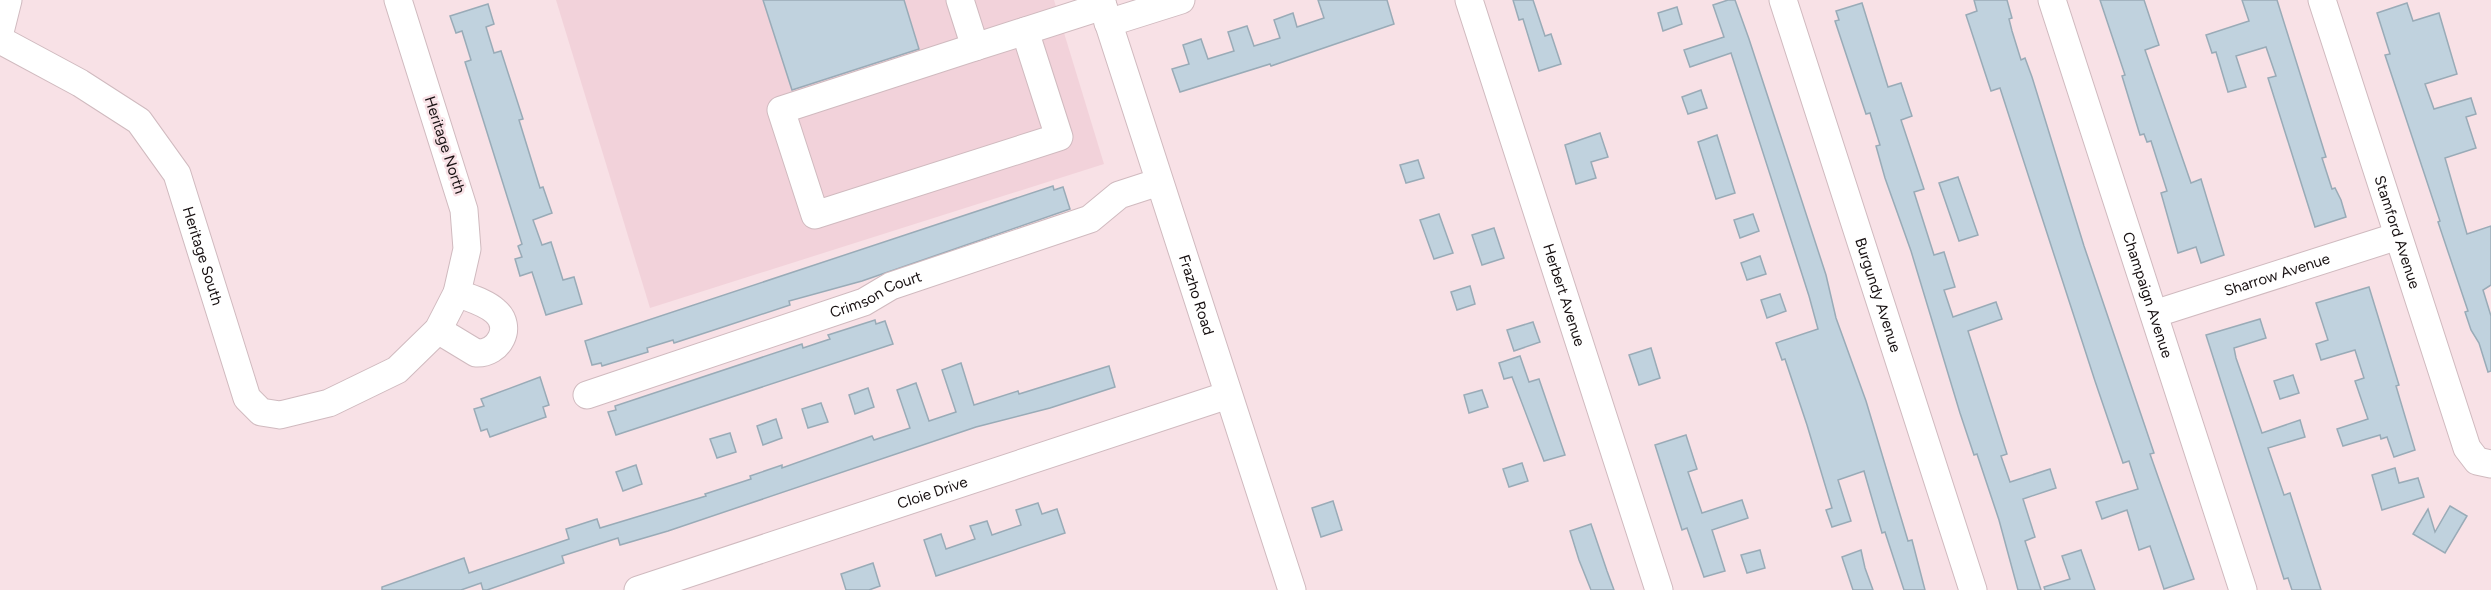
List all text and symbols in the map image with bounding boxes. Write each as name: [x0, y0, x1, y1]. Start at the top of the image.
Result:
street label: Heritage North: [421, 94, 469, 196]
street label: Stamford Avenue: [2370, 173, 2424, 291]
street label: Heritage South: [179, 204, 226, 307]
street label: Champaign Avenue: [2119, 230, 2176, 360]
street label: Burgundy Avenue: [1851, 236, 1905, 355]
street label: Herbert Avenue: [1539, 241, 1589, 349]
street label: Sharrow Avenue: [2222, 249, 2332, 300]
street label: Frazho Road: [1175, 252, 1218, 337]
street label: Crimson Court: [827, 267, 924, 322]
street label: Cloie Drive: [895, 473, 970, 513]

